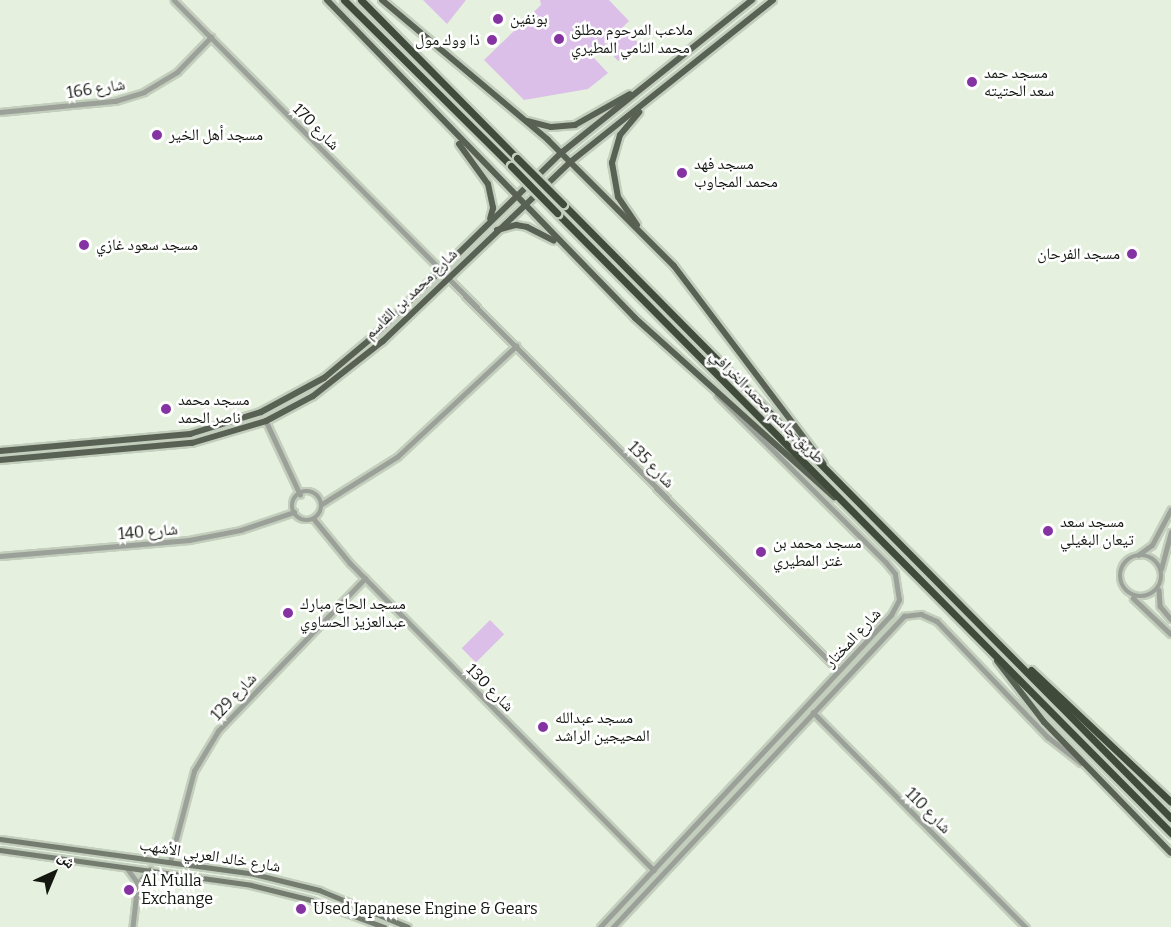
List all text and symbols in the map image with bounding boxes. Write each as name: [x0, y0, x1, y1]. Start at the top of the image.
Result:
place label: بونفين: [510, 9, 548, 29]
marker: بونفين: [491, 12, 505, 26]
place label: ملاعب المرحوم مطلق محمد النامي المطيري: [571, 20, 693, 58]
place label: ذا ووك مول: [415, 30, 480, 50]
marker: ملاعب المرحوم مطلق محمد النامي المطيري: [552, 32, 566, 46]
marker: ذا ووك مول: [485, 33, 499, 47]
place label: مسجد حمد سعد الحتيته: [984, 63, 1054, 101]
street label: شارع 166: [65, 75, 127, 103]
marker: مسجد حمد سعد الحتيته: [965, 75, 979, 89]
street label: شارع 170: [289, 100, 343, 154]
place label: مسجد أهل الخير: [169, 125, 263, 145]
marker: مسجد أهل الخير: [150, 128, 164, 142]
place label: مسجد فهد محمد المجاوب: [694, 154, 778, 192]
marker: مسجد فهد محمد المجاوب: [675, 166, 689, 180]
place label: مسجد سعود غازي: [96, 235, 198, 255]
marker: مسجد سعود غازي: [77, 238, 91, 252]
place label: مسجد الفرحان: [1037, 244, 1120, 264]
street label: شارع محمد بن القاسم: [360, 245, 462, 343]
marker: مسجد الفرحان: [1125, 247, 1139, 261]
street label: طريق جاسم محمد الخرافي: [706, 346, 828, 468]
place label: مسجد محمد ناصر الحمد: [178, 390, 249, 428]
marker: مسجد محمد ناصر الحمد: [159, 402, 173, 416]
street label: شارع 135: [624, 438, 678, 492]
place label: مسجد سعد تيعان البغيلي: [1060, 512, 1134, 550]
street label: شارع 140: [117, 520, 179, 544]
marker: مسجد سعد تيعان البغيلي: [1041, 524, 1055, 538]
place label: مسجد محمد بن غتر المطيري: [773, 533, 861, 571]
marker: مسجد محمد بن غتر المطيري: [754, 545, 768, 559]
place label: مسجد الحاج مبارك عبدالعزيز الحساوي: [300, 594, 406, 632]
street label: شارع المختار: [821, 604, 885, 672]
marker: مسجد الحاج مبارك عبدالعزيز الحساوي: [281, 606, 295, 620]
street label: شارع 130: [462, 660, 518, 716]
street label: شارع 129: [207, 669, 261, 725]
place label: مسجد عبدالله المحيجين الراشد: [555, 708, 650, 746]
marker: مسجد عبدالله المحيجين الراشد: [536, 720, 550, 734]
street label: شارع 110: [901, 784, 955, 838]
street label: شارع خالد العربي الأشهب: [138, 835, 282, 877]
north arrow: [24, 843, 84, 903]
text: ش: [54, 847, 80, 872]
place label: Al Mulla Exchange: [141, 871, 213, 909]
marker: Al Mulla Exchange: [122, 883, 136, 897]
place label: Used Japanese Engine & Gears: [313, 899, 538, 919]
marker: Used Japanese Engine & Gears: [294, 902, 308, 916]

